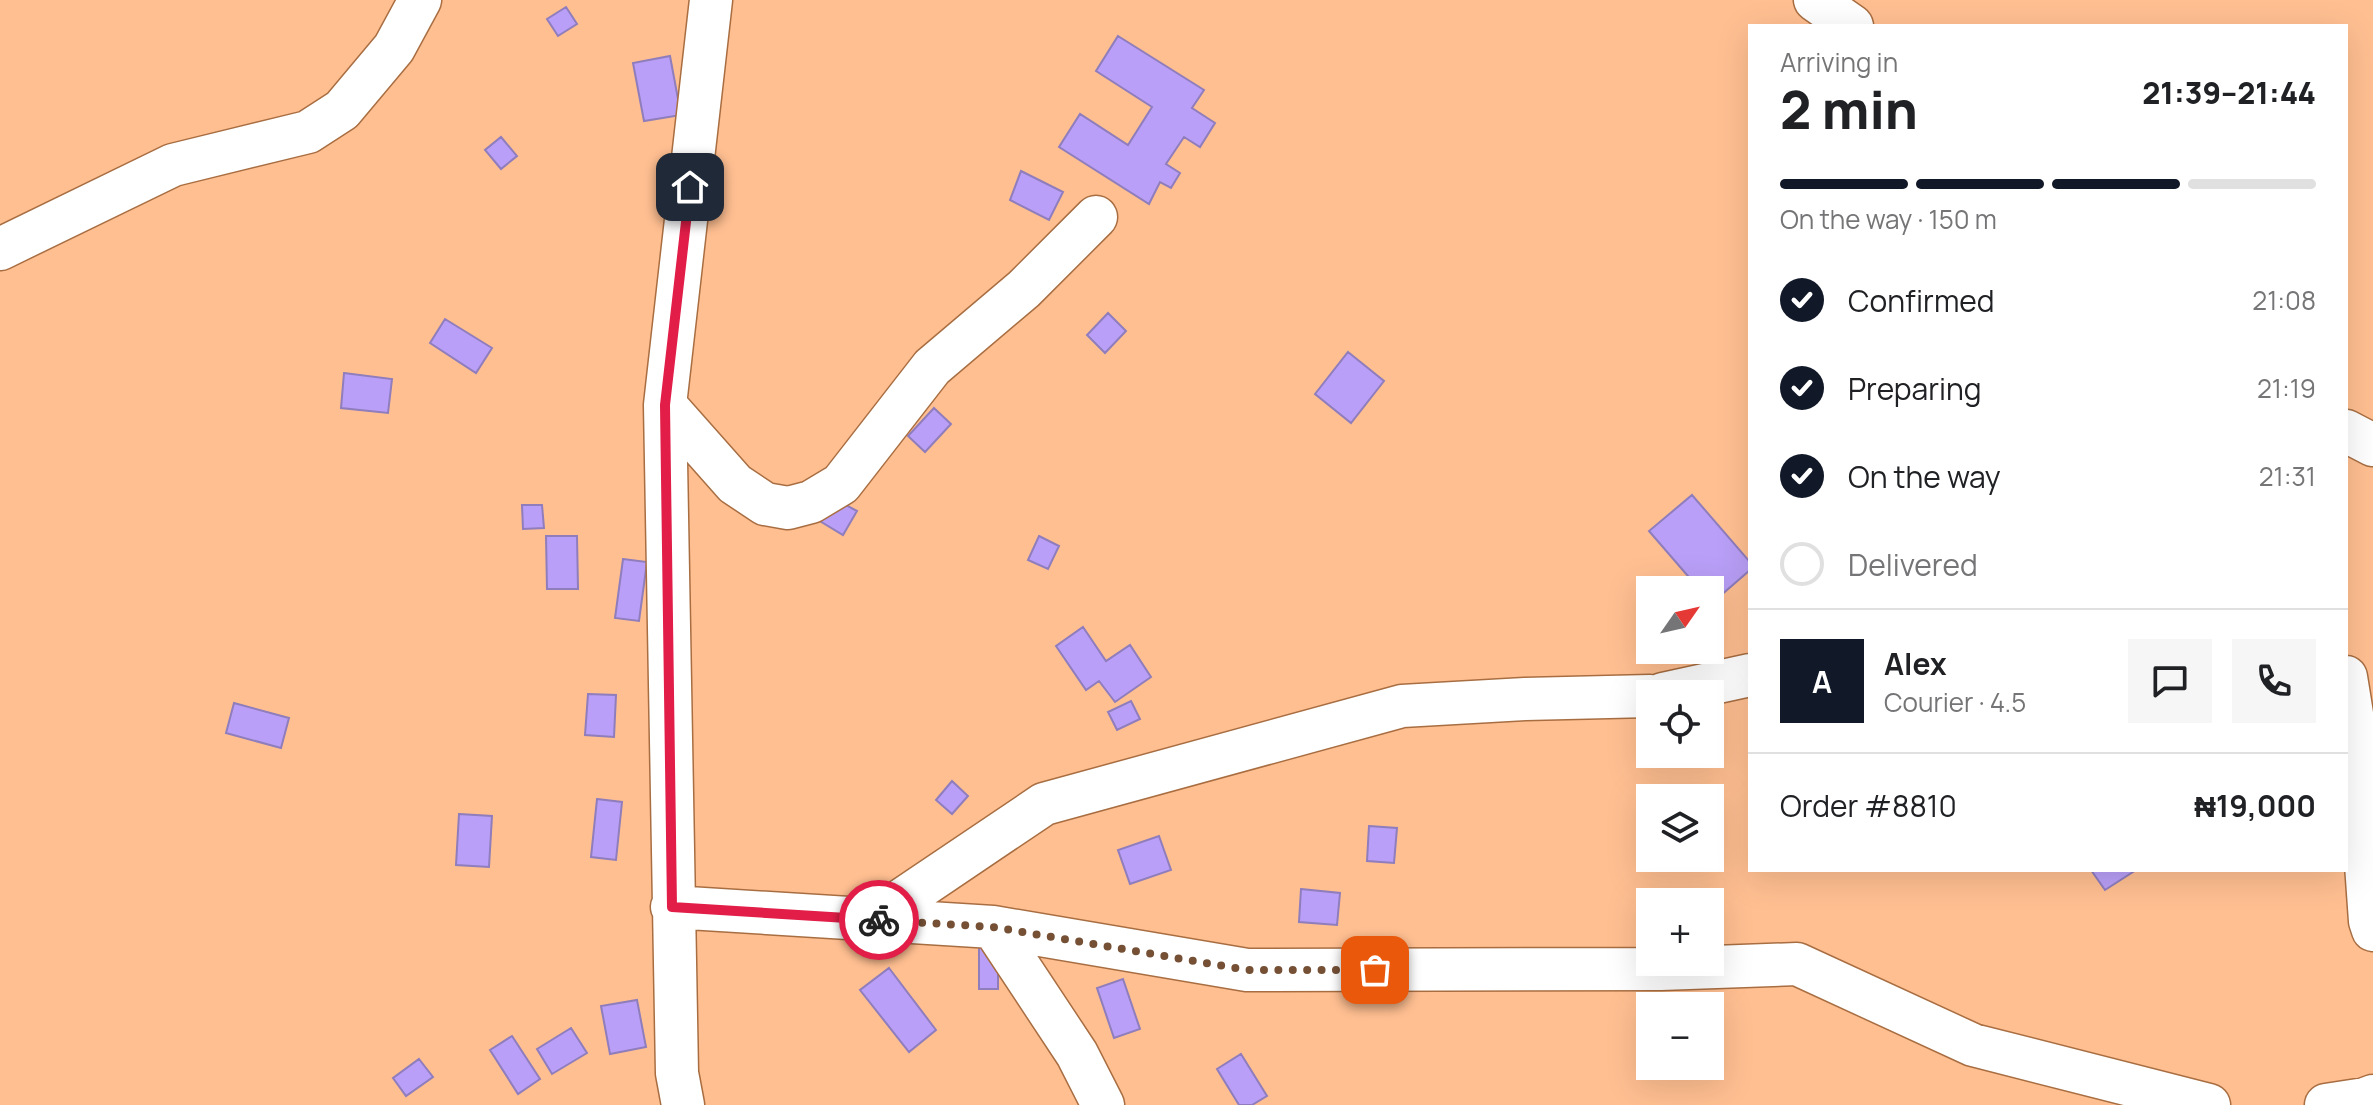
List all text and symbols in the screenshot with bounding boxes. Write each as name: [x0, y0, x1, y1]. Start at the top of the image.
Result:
text: Arriving in: [1780, 44, 1898, 80]
text: 21:39–21:44: [2142, 72, 2316, 113]
text: 2 min: [1780, 74, 1918, 145]
pin: [656, 153, 724, 221]
icon: home: [668, 165, 712, 209]
text: On the way · 150 m: [1780, 201, 1997, 237]
icon: check: [1780, 278, 1824, 322]
text: Confirmed: [1848, 280, 1995, 321]
text: 21:08: [2252, 282, 2316, 318]
icon: check: [1780, 366, 1824, 410]
text: Preparing: [1848, 368, 1982, 409]
text: 21:19: [2257, 370, 2316, 406]
icon: check: [1780, 454, 1824, 498]
text: On the way: [1848, 456, 2001, 497]
text: 21:31: [2259, 458, 2316, 494]
text: Delivered: [1848, 544, 1978, 585]
north arrow: [1636, 576, 1724, 664]
map controls: [1636, 576, 1724, 1080]
button: chat: [2128, 639, 2212, 723]
button: phone: [2232, 639, 2316, 723]
text: Alex: [1884, 643, 1947, 684]
text: A: [1812, 661, 1832, 702]
button: locate: [1636, 680, 1724, 768]
text: Courier · 4.5: [1884, 684, 2026, 720]
button: layers: [1636, 784, 1724, 872]
text: Order #8810: [1780, 785, 1957, 826]
text: ₦19,000: [2194, 785, 2316, 826]
courier: [839, 880, 919, 960]
button: +: [1636, 888, 1724, 976]
icon: bike: [857, 898, 901, 942]
pin: [1341, 936, 1409, 1004]
icon: bag: [1353, 948, 1397, 992]
button: −: [1636, 992, 1724, 1080]

